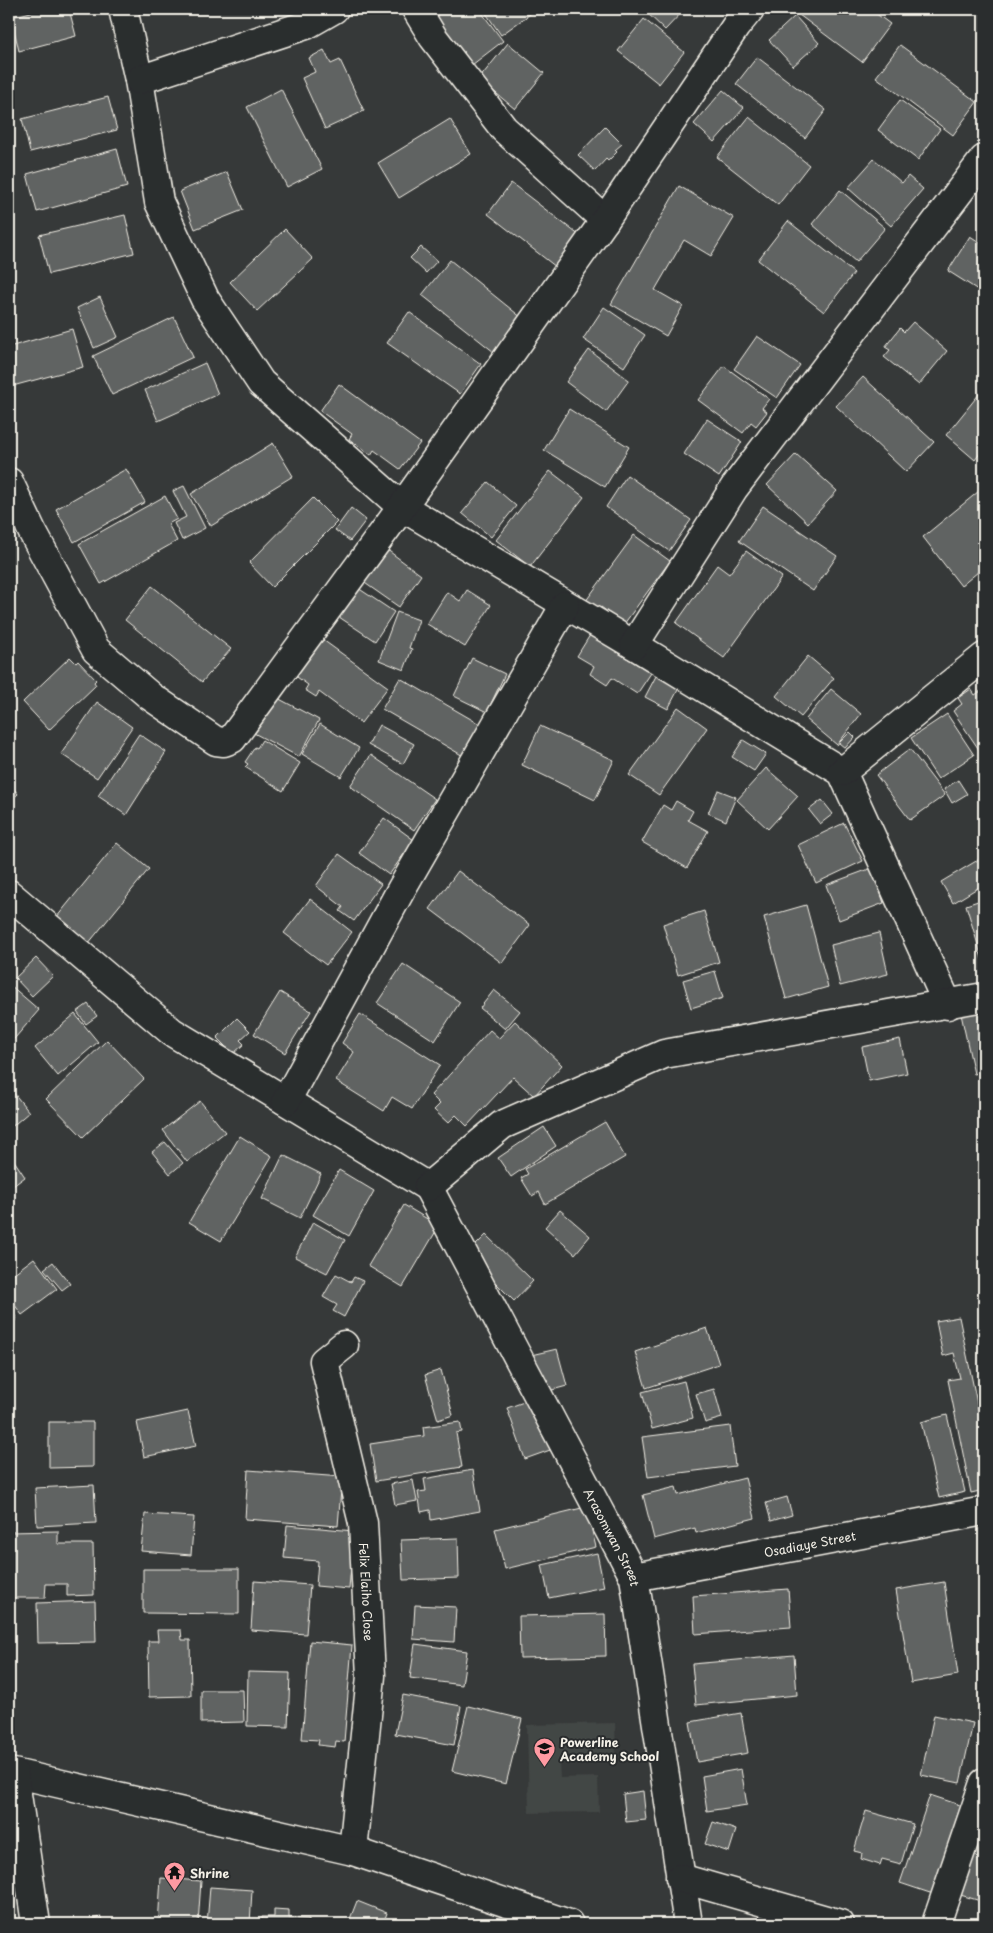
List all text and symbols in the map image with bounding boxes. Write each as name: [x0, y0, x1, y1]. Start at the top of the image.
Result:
street label: Arasomwan Street: [580, 1485, 644, 1587]
street label: Osadiaye Street: [762, 1526, 857, 1561]
street label: Felix Elaiho Close: [355, 1542, 378, 1642]
place label: Powerline Academy School: [559, 1733, 659, 1765]
school or university icon: Powerline Academy School: [532, 1737, 556, 1768]
temple icon: Shrine: [162, 1861, 186, 1892]
place label: Shrine: [190, 1864, 229, 1882]

